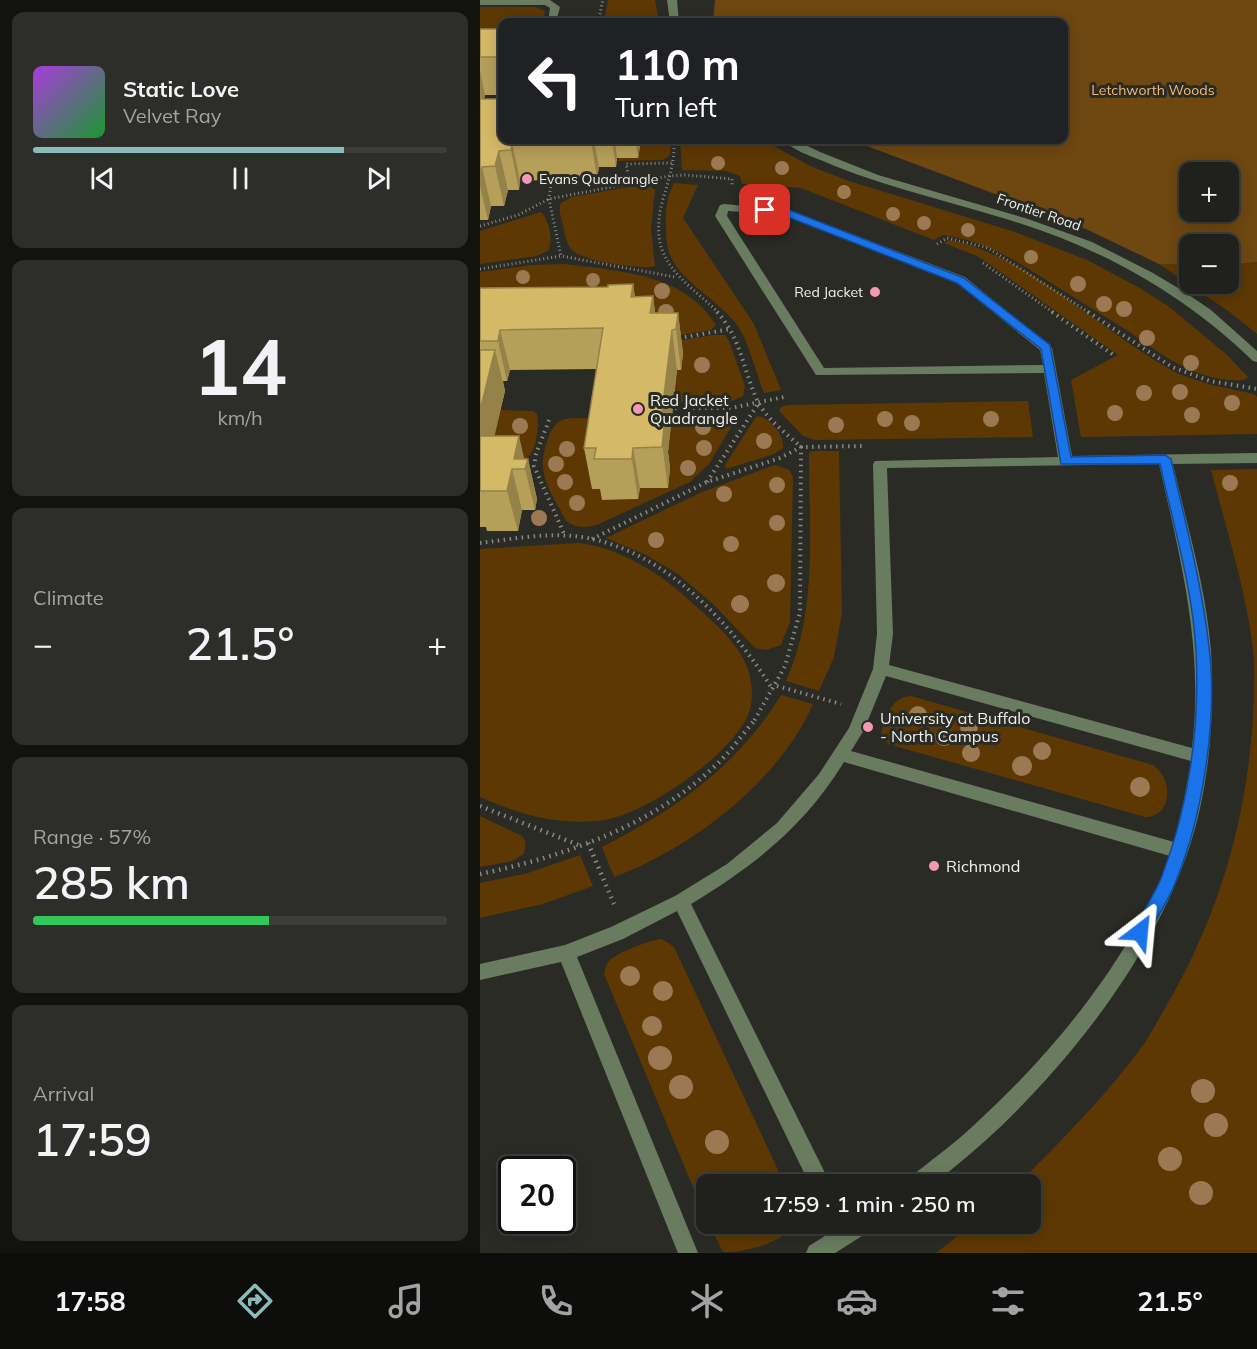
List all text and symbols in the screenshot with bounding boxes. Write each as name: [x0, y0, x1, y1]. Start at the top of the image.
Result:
text: 110 m: [615, 38, 740, 91]
icon: left: [516, 42, 594, 120]
text: Static Love: [123, 75, 239, 103]
park label: Letchworth Woods: [1091, 81, 1215, 99]
text: Turn left: [615, 90, 717, 124]
text: Velvet Ray: [123, 103, 221, 128]
icon: previous: [86, 162, 119, 195]
icon: pause: [224, 162, 257, 195]
icon: next: [362, 162, 395, 195]
map controls: [1179, 162, 1239, 294]
button: +: [1179, 162, 1239, 222]
place label: Evans Quadrangle: [539, 170, 658, 188]
marker: Evans Quadrangle: [520, 172, 534, 186]
pin: [739, 184, 790, 235]
street label: Frontier Road: [995, 189, 1083, 235]
icon: arrive: [748, 193, 781, 226]
button: −: [1179, 234, 1239, 294]
place label: Red Jacket: [794, 283, 863, 301]
marker: Red Jacket: [868, 285, 882, 299]
text: 14: [193, 317, 287, 415]
place label: Red Jacket Quadrangle: [650, 390, 738, 428]
marker: Red Jacket Quadrangle: [631, 402, 645, 416]
text: km/h: [217, 405, 263, 430]
text: Climate: [33, 585, 104, 610]
text: 21.5°: [186, 615, 294, 671]
text: −: [33, 623, 53, 664]
text: +: [427, 623, 447, 664]
place label: University at Buffalo - North Campus: [880, 708, 1030, 746]
marker: University at Buffalo - North Campus: [861, 720, 875, 734]
text: Range · 57%: [33, 824, 151, 849]
text: 285 km: [33, 854, 190, 910]
place label: Richmond: [946, 856, 1020, 876]
marker: Richmond: [927, 859, 941, 873]
position arrow: [1108, 900, 1172, 964]
text: Arrival: [33, 1081, 94, 1106]
text: 17:59: [33, 1111, 152, 1167]
speed limit sign: 20: [498, 1156, 576, 1234]
text: 17:59 · 1 min · 250 m: [761, 1190, 976, 1218]
icon: directions: [234, 1280, 276, 1322]
icon: music: [385, 1280, 427, 1322]
icon: phone: [535, 1280, 577, 1322]
icon: climate: [686, 1280, 728, 1322]
icon: car: [836, 1280, 878, 1322]
icon: filters: [987, 1280, 1029, 1322]
text: 17:58: [54, 1284, 126, 1318]
text: 21.5°: [1137, 1284, 1203, 1318]

